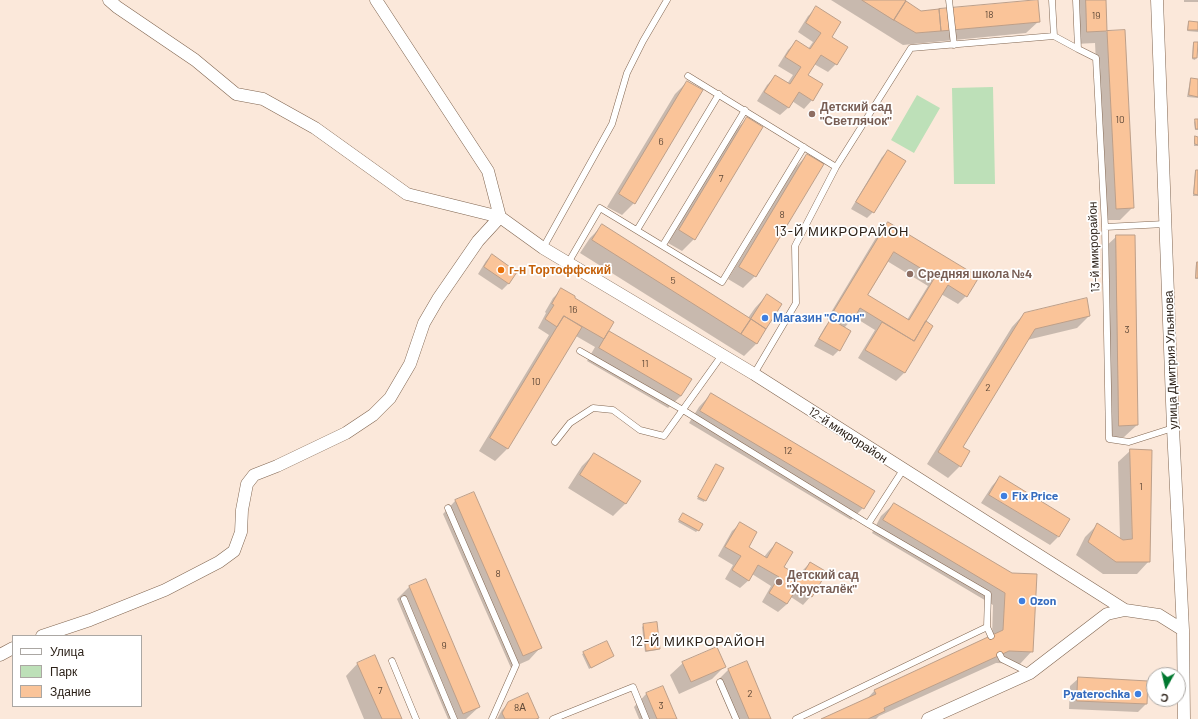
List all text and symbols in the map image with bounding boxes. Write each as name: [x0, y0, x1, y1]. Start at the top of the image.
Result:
house number: 18: [985, 9, 993, 21]
house number: 19: [1092, 10, 1100, 22]
place label: Детский сад "Светлячок": [820, 100, 892, 128]
marker: Детский сад "Светлячок": [807, 109, 817, 119]
house number: 10: [1115, 114, 1125, 126]
house number: 6: [658, 136, 664, 148]
house number: 7: [719, 173, 723, 185]
street label: 13-й микрорайон: [1085, 201, 1103, 293]
house number: 8: [779, 209, 785, 221]
district label: 13-Й МИКРОРАЙОН: [775, 224, 909, 240]
place label: г-н Тортоффский: [509, 263, 611, 277]
marker: г-н Тортоффский: [496, 265, 506, 275]
place label: Средняя школа №4: [918, 267, 1032, 281]
marker: Средняя школа №4: [905, 269, 915, 279]
house number: 5: [670, 275, 676, 287]
street label: улица Дмитрия Ульянова: [1161, 290, 1181, 430]
house number: 16: [569, 304, 577, 316]
place label: Магазин "Слон": [773, 311, 864, 325]
marker: Магазин "Слон": [760, 313, 770, 323]
house number: 3: [1124, 324, 1130, 336]
house number: 11: [641, 358, 649, 370]
house number: 10: [531, 376, 541, 388]
house number: 2: [985, 382, 991, 394]
street label: 12-й микрорайон: [806, 404, 890, 466]
house number: 12: [784, 445, 792, 457]
house number: 1: [1139, 481, 1143, 493]
place label: Fix Price: [1012, 489, 1058, 503]
marker: Fix Price: [999, 491, 1009, 501]
house number: 8: [495, 568, 501, 580]
place label: Детский сад "Хрусталёк": [787, 568, 859, 596]
marker: Детский сад "Хрусталёк": [774, 577, 784, 587]
place label: Ozon: [1030, 594, 1056, 608]
marker: Ozon: [1017, 596, 1027, 606]
district label: 12-Й МИКРОРАЙОН: [630, 634, 766, 650]
legend: [12, 635, 142, 707]
house number: 9: [441, 640, 447, 652]
text: Улица: [50, 644, 84, 658]
text: Парк: [50, 664, 77, 678]
north arrow: [1146, 667, 1186, 707]
text: Здание: [50, 684, 91, 698]
house number: 7: [378, 685, 382, 697]
place label: Pyaterochka: [1063, 687, 1130, 701]
house number: 2: [747, 688, 753, 700]
marker: Pyaterochka: [1133, 689, 1143, 699]
text: С: [1160, 691, 1169, 705]
house number: 3: [658, 700, 664, 712]
house number: 8А: [514, 702, 526, 714]

